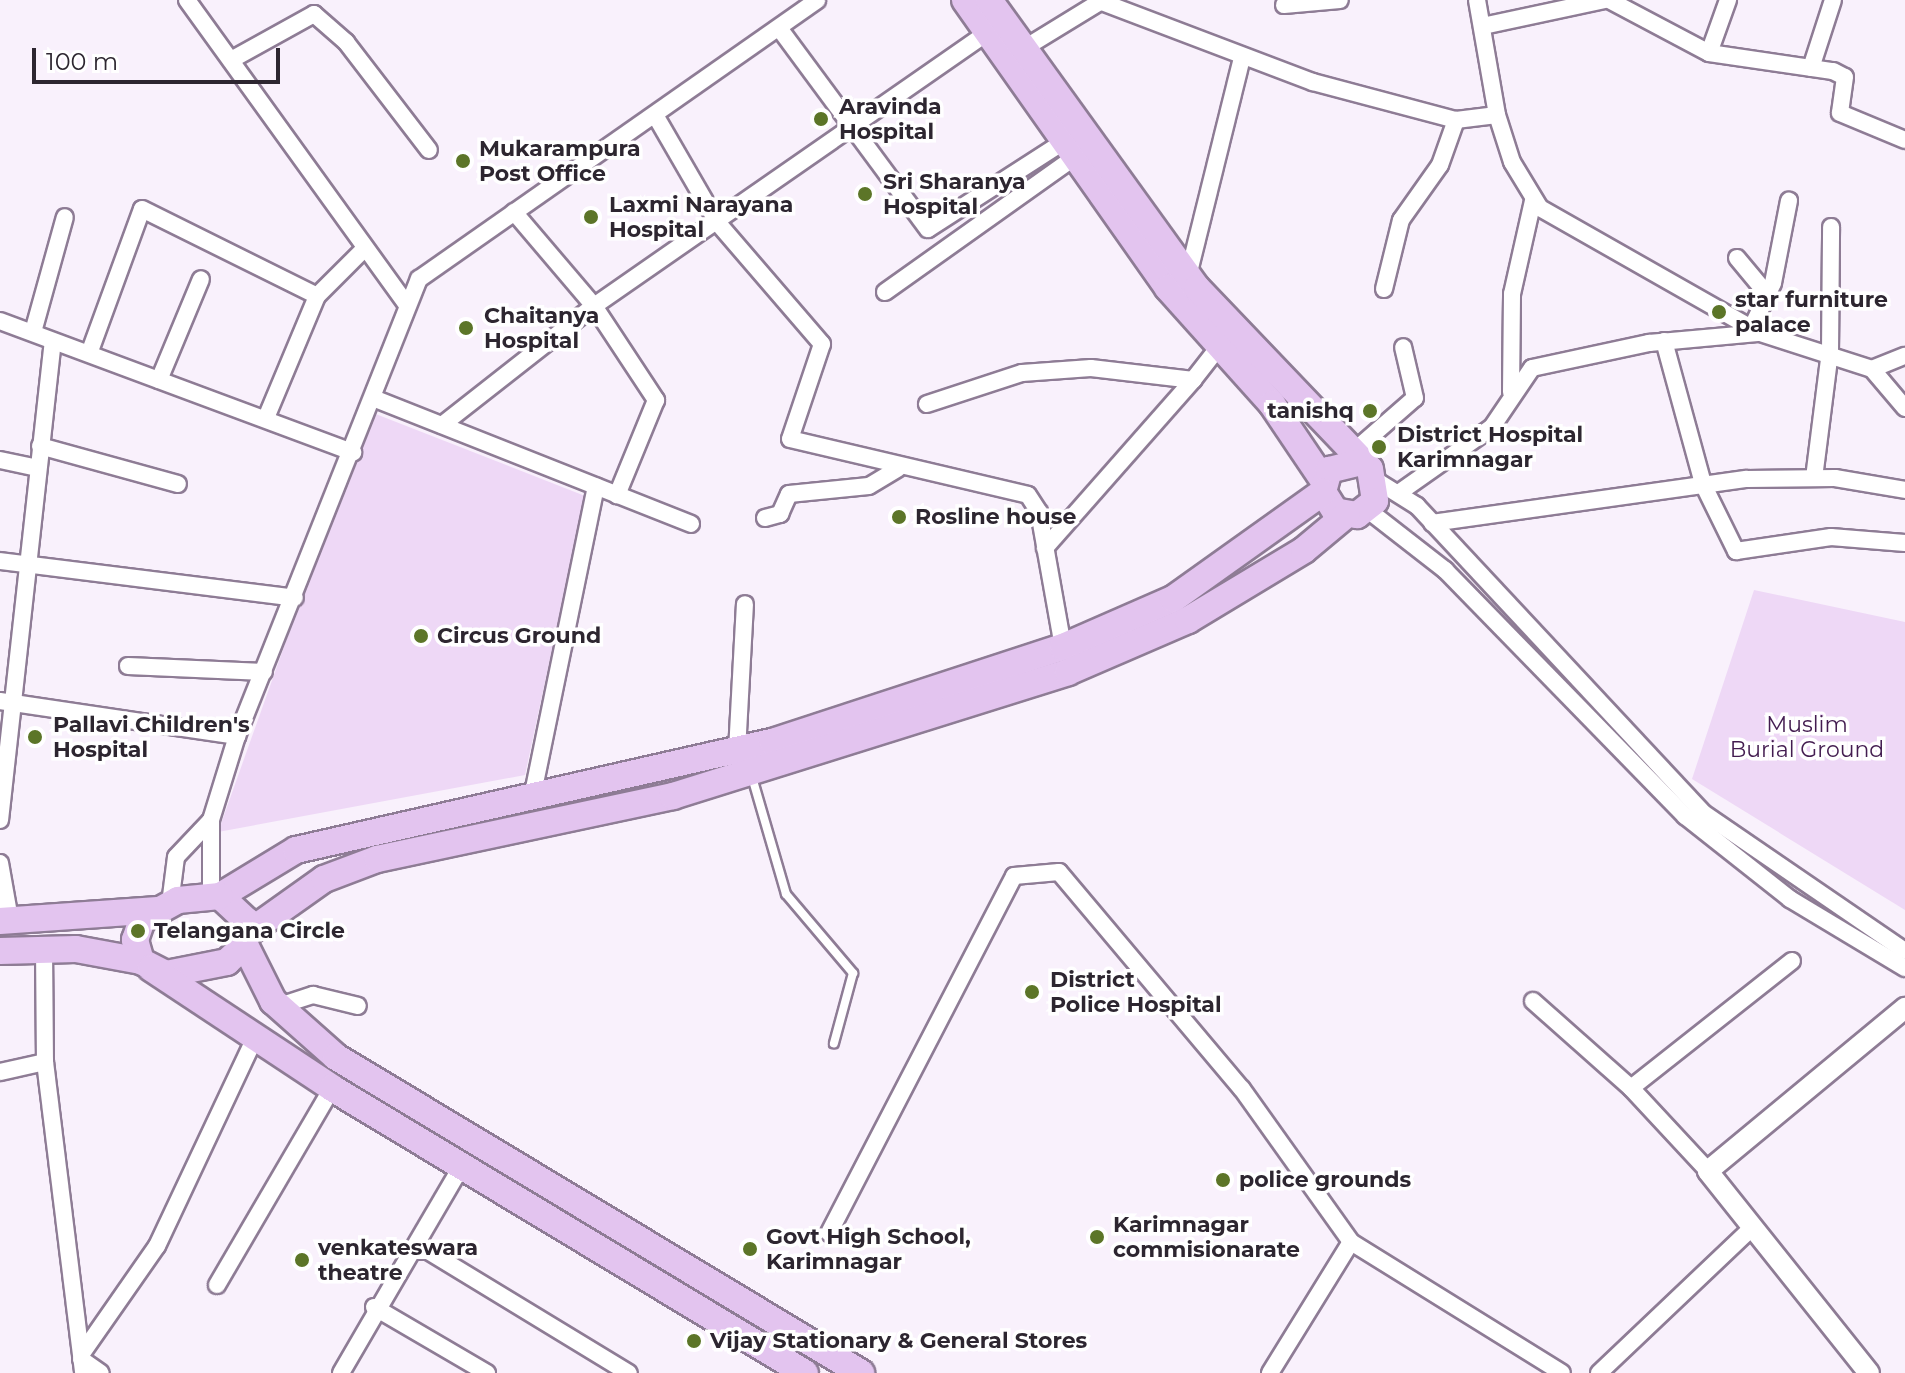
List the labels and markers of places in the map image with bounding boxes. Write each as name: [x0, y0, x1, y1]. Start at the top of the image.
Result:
place label: Aravinda Hospital: [839, 93, 942, 144]
marker: Aravinda Hospital: [810, 108, 832, 130]
place label: Mukarampura Post Office: [479, 135, 641, 186]
marker: Mukarampura Post Office: [454, 152, 472, 170]
place label: Sri Sharanya Hospital: [883, 168, 1026, 220]
marker: Sri Sharanya Hospital: [854, 183, 876, 205]
place label: Laxmi Narayana Hospital: [609, 191, 793, 242]
marker: Laxmi Narayana Hospital: [580, 206, 602, 228]
place label: star furniture palace: [1735, 286, 1888, 338]
place label: Chaitanya Hospital: [484, 302, 599, 354]
marker: star furniture palace: [1710, 303, 1728, 321]
marker: Chaitanya Hospital: [455, 317, 477, 339]
place label: tanishq: [1267, 398, 1354, 424]
marker: tanishq: [1361, 402, 1379, 420]
place label: District Hospital Karimnagar: [1397, 421, 1583, 472]
marker: District Hospital Karimnagar: [1368, 436, 1390, 458]
place label: Rosline house: [915, 504, 1076, 530]
marker: Rosline house: [890, 508, 908, 526]
place label: Circus Ground: [437, 623, 601, 649]
marker: Circus Ground: [412, 627, 430, 645]
place label: Pallavi Children's Hospital: [53, 711, 250, 762]
marker: Pallavi Children's Hospital: [24, 726, 46, 748]
place label: Telangana Circle: [154, 918, 345, 944]
marker: Telangana Circle: [129, 922, 147, 940]
place label: District Police Hospital: [1050, 966, 1222, 1018]
marker: District Police Hospital: [1021, 981, 1043, 1003]
place label: police grounds: [1239, 1167, 1411, 1193]
marker: police grounds: [1214, 1171, 1232, 1189]
place label: Karimnagar commisionarate: [1113, 1211, 1300, 1262]
place label: Govt High School, Karimnagar: [766, 1223, 971, 1274]
marker: Karimnagar commisionarate: [1088, 1228, 1106, 1246]
place label: venkateswara theatre: [318, 1234, 478, 1286]
marker: Govt High School, Karimnagar: [741, 1240, 759, 1258]
marker: venkateswara theatre: [293, 1251, 311, 1269]
place label: Vijay Stationary & General Stores: [710, 1328, 1087, 1354]
marker: Vijay Stationary & General Stores: [685, 1332, 703, 1350]

